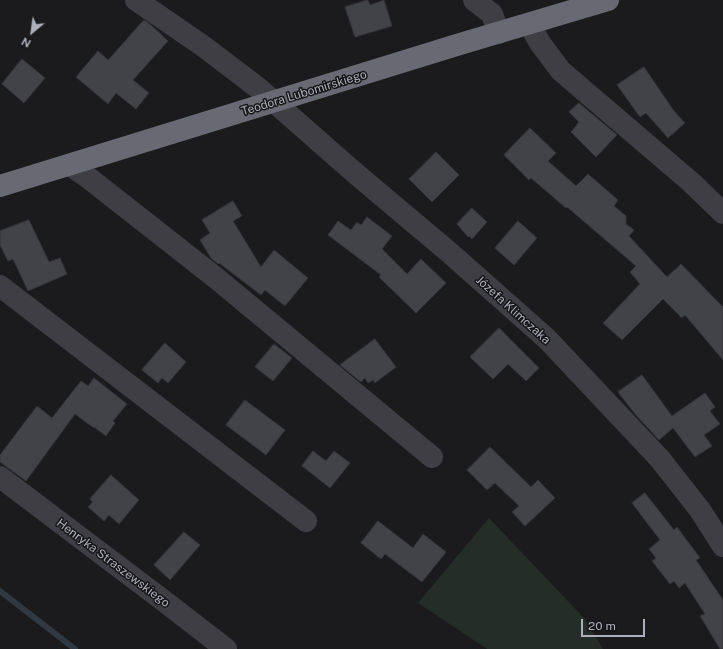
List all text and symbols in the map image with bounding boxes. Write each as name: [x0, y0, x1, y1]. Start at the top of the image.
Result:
north arrow: [12, 12, 52, 52]
text: N: [20, 35, 33, 50]
street label: Teodora Lubomirskiego: [240, 67, 368, 119]
street label: Józefa Klimczaka: [473, 273, 553, 347]
street label: Henryka Straszewskiego: [54, 516, 172, 610]
scale bar: [583, 611, 647, 637]
text: 20 m: [588, 619, 616, 633]

